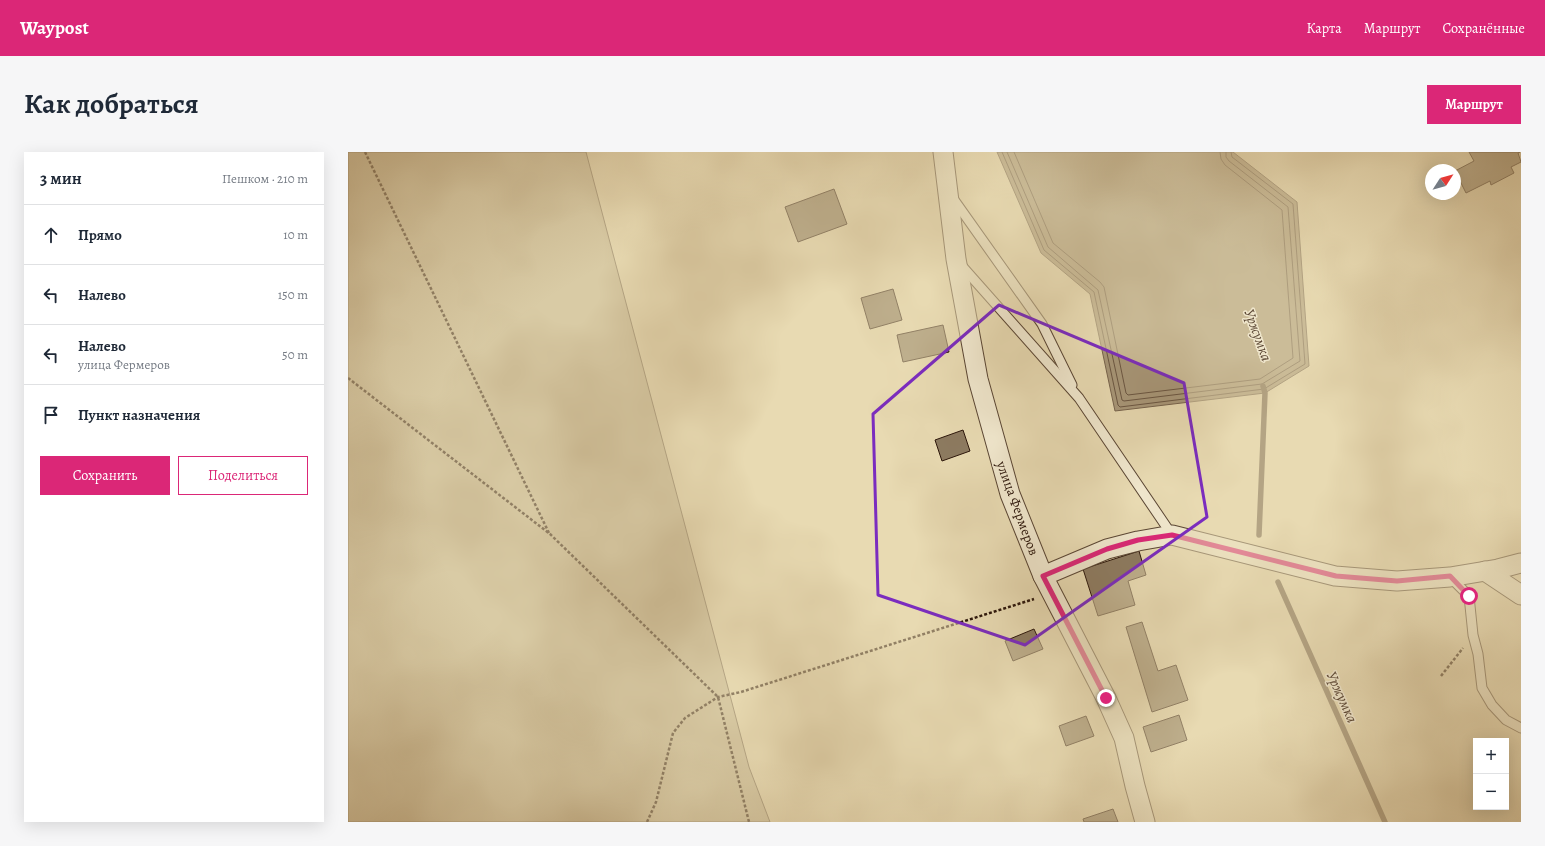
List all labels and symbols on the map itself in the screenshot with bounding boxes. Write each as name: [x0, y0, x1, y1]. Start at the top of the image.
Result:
north arrow: [1425, 164, 1461, 200]
water label: Уржумка: [1239, 306, 1277, 364]
street label: улица Фермеров: [991, 457, 1044, 558]
route start: [1460, 587, 1478, 605]
water label: Уржумка: [1322, 668, 1362, 726]
route end: [1097, 689, 1115, 707]

